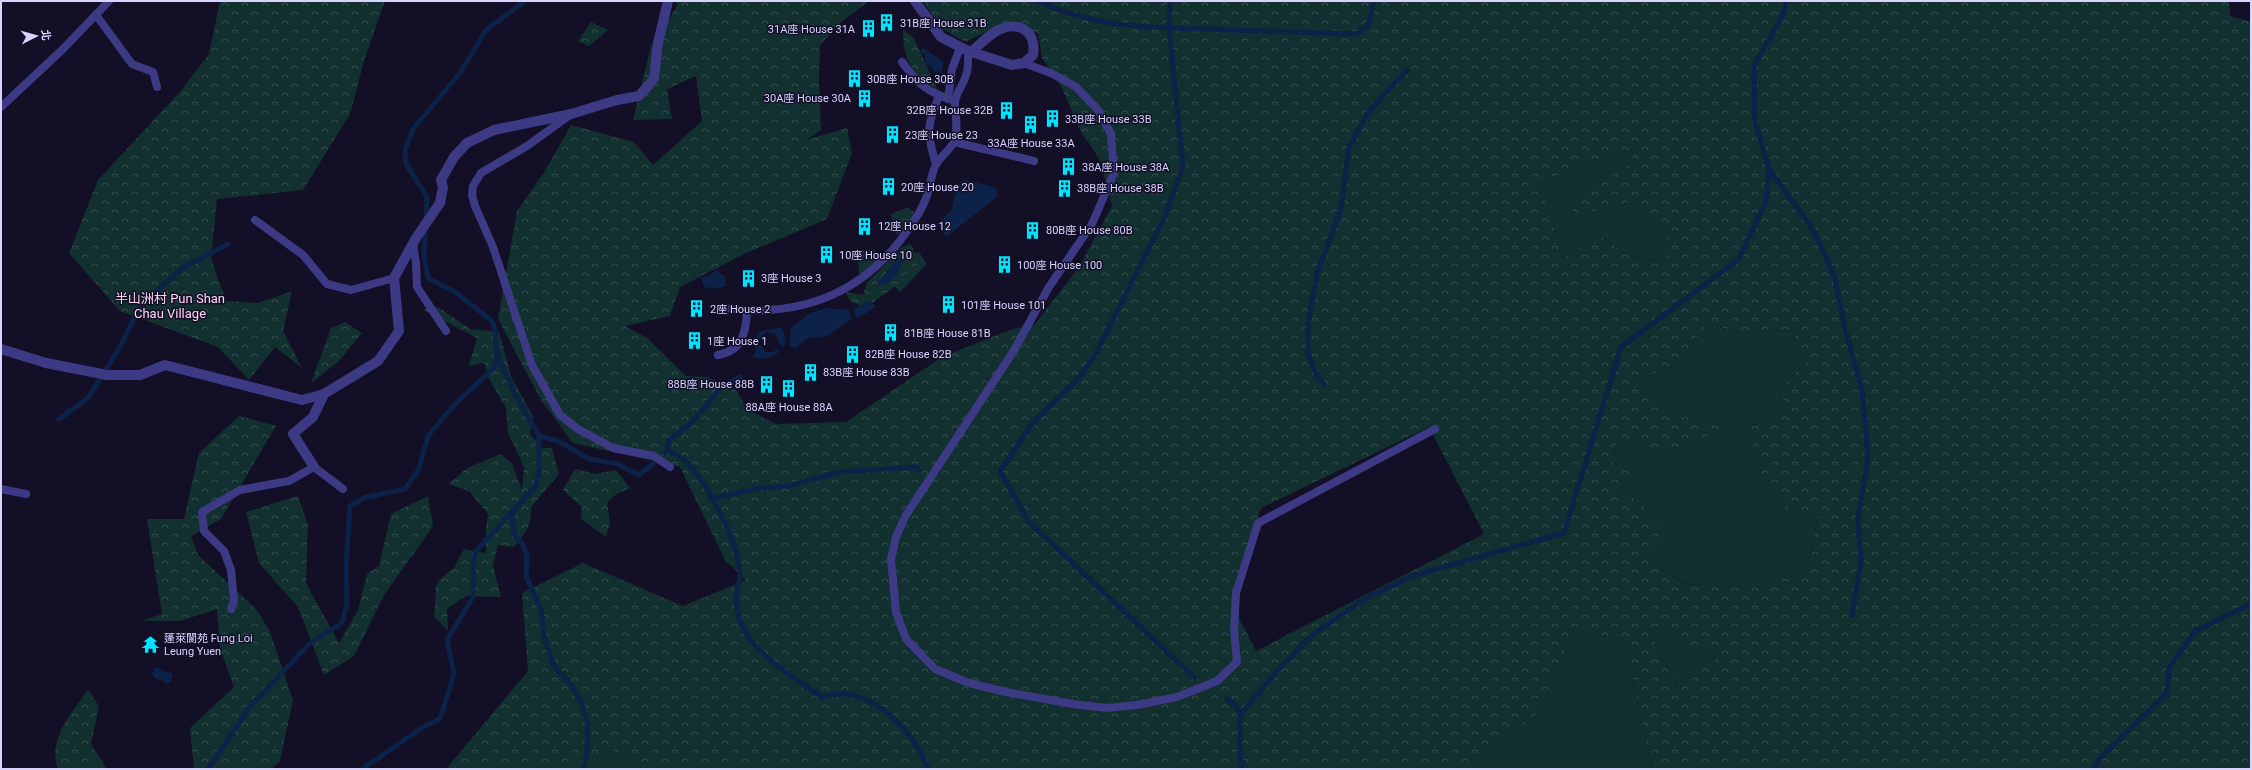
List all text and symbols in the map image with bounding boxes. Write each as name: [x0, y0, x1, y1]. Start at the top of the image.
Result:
building icon: 31B座 House 31B: [877, 13, 897, 33]
north arrow: [16, 16, 56, 56]
place label: 31B座 House 31B: [900, 17, 987, 30]
building icon: 31A座 House 31A: [858, 19, 878, 39]
place label: 31A座 House 31A: [768, 23, 856, 36]
text: 北: [38, 29, 52, 41]
building icon: 30B座 House 30B: [844, 69, 864, 89]
place label: 30B座 House 30B: [867, 73, 954, 86]
building icon: 30A座 House 30A: [854, 88, 874, 108]
place label: 30A座 House 30A: [764, 92, 852, 105]
building icon: 32B座 House 32B: [996, 100, 1016, 120]
place label: 32B座 House 32B: [906, 104, 993, 117]
building icon: 33B座 House 33B: [1042, 109, 1062, 129]
place label: 33B座 House 33B: [1065, 113, 1152, 126]
building icon: 33A座 House 33A: [1021, 115, 1041, 135]
building icon: 23座 House 23: [882, 125, 902, 145]
place label: 23座 House 23: [905, 129, 978, 142]
place label: 33A座 House 33A: [987, 137, 1075, 150]
building icon: 38A座 House 38A: [1059, 157, 1079, 177]
place label: 38A座 House 38A: [1082, 161, 1170, 174]
building icon: 20座 House 20: [878, 177, 898, 197]
building icon: 38B座 House 38B: [1054, 178, 1074, 198]
place label: 20座 House 20: [901, 181, 974, 194]
place label: 38B座 House 38B: [1077, 182, 1164, 195]
building icon: 12座 House 12: [855, 216, 875, 236]
place label: 12座 House 12: [878, 220, 951, 233]
building icon: 80B座 House 80B: [1023, 220, 1043, 240]
place label: 80B座 House 80B: [1046, 224, 1133, 237]
building icon: 10座 House 10: [816, 245, 836, 265]
place label: 10座 House 10: [839, 249, 912, 262]
building icon: 100座 House 100: [994, 255, 1014, 275]
place label: 100座 House 100: [1017, 259, 1102, 272]
building icon: 3座 House 3: [738, 268, 758, 288]
place label: 3座 House 3: [761, 272, 822, 285]
district label: 半山洲村 Pun Shan Chau Village: [115, 291, 225, 321]
building icon: 101座 House 101: [938, 295, 958, 315]
building icon: 2座 House 2: [687, 299, 707, 319]
place label: 101座 House 101: [961, 299, 1046, 312]
place label: 2座 House 2: [710, 303, 771, 316]
building icon: 81B座 House 81B: [881, 323, 901, 343]
place label: 81B座 House 81B: [904, 327, 991, 340]
building icon: 1座 House 1: [684, 331, 704, 351]
place label: 1座 House 1: [707, 335, 768, 348]
building icon: 82B座 House 82B: [842, 344, 862, 364]
place label: 82B座 House 82B: [865, 348, 952, 361]
building icon: 83B座 House 83B: [800, 362, 820, 382]
place label: 83B座 House 83B: [823, 366, 910, 379]
building icon: 88B座 House 88B: [757, 374, 777, 394]
place label: 88B座 House 88B: [667, 378, 754, 391]
building icon: 88A座 House 88A: [779, 379, 799, 399]
place label: 88A座 House 88A: [745, 401, 833, 414]
place label: 蓬萊閬苑 Fung Loi Leung Yuen: [164, 632, 253, 658]
temple icon: 蓬萊閬苑 Fung Loi Leung Yuen: [141, 634, 161, 654]

